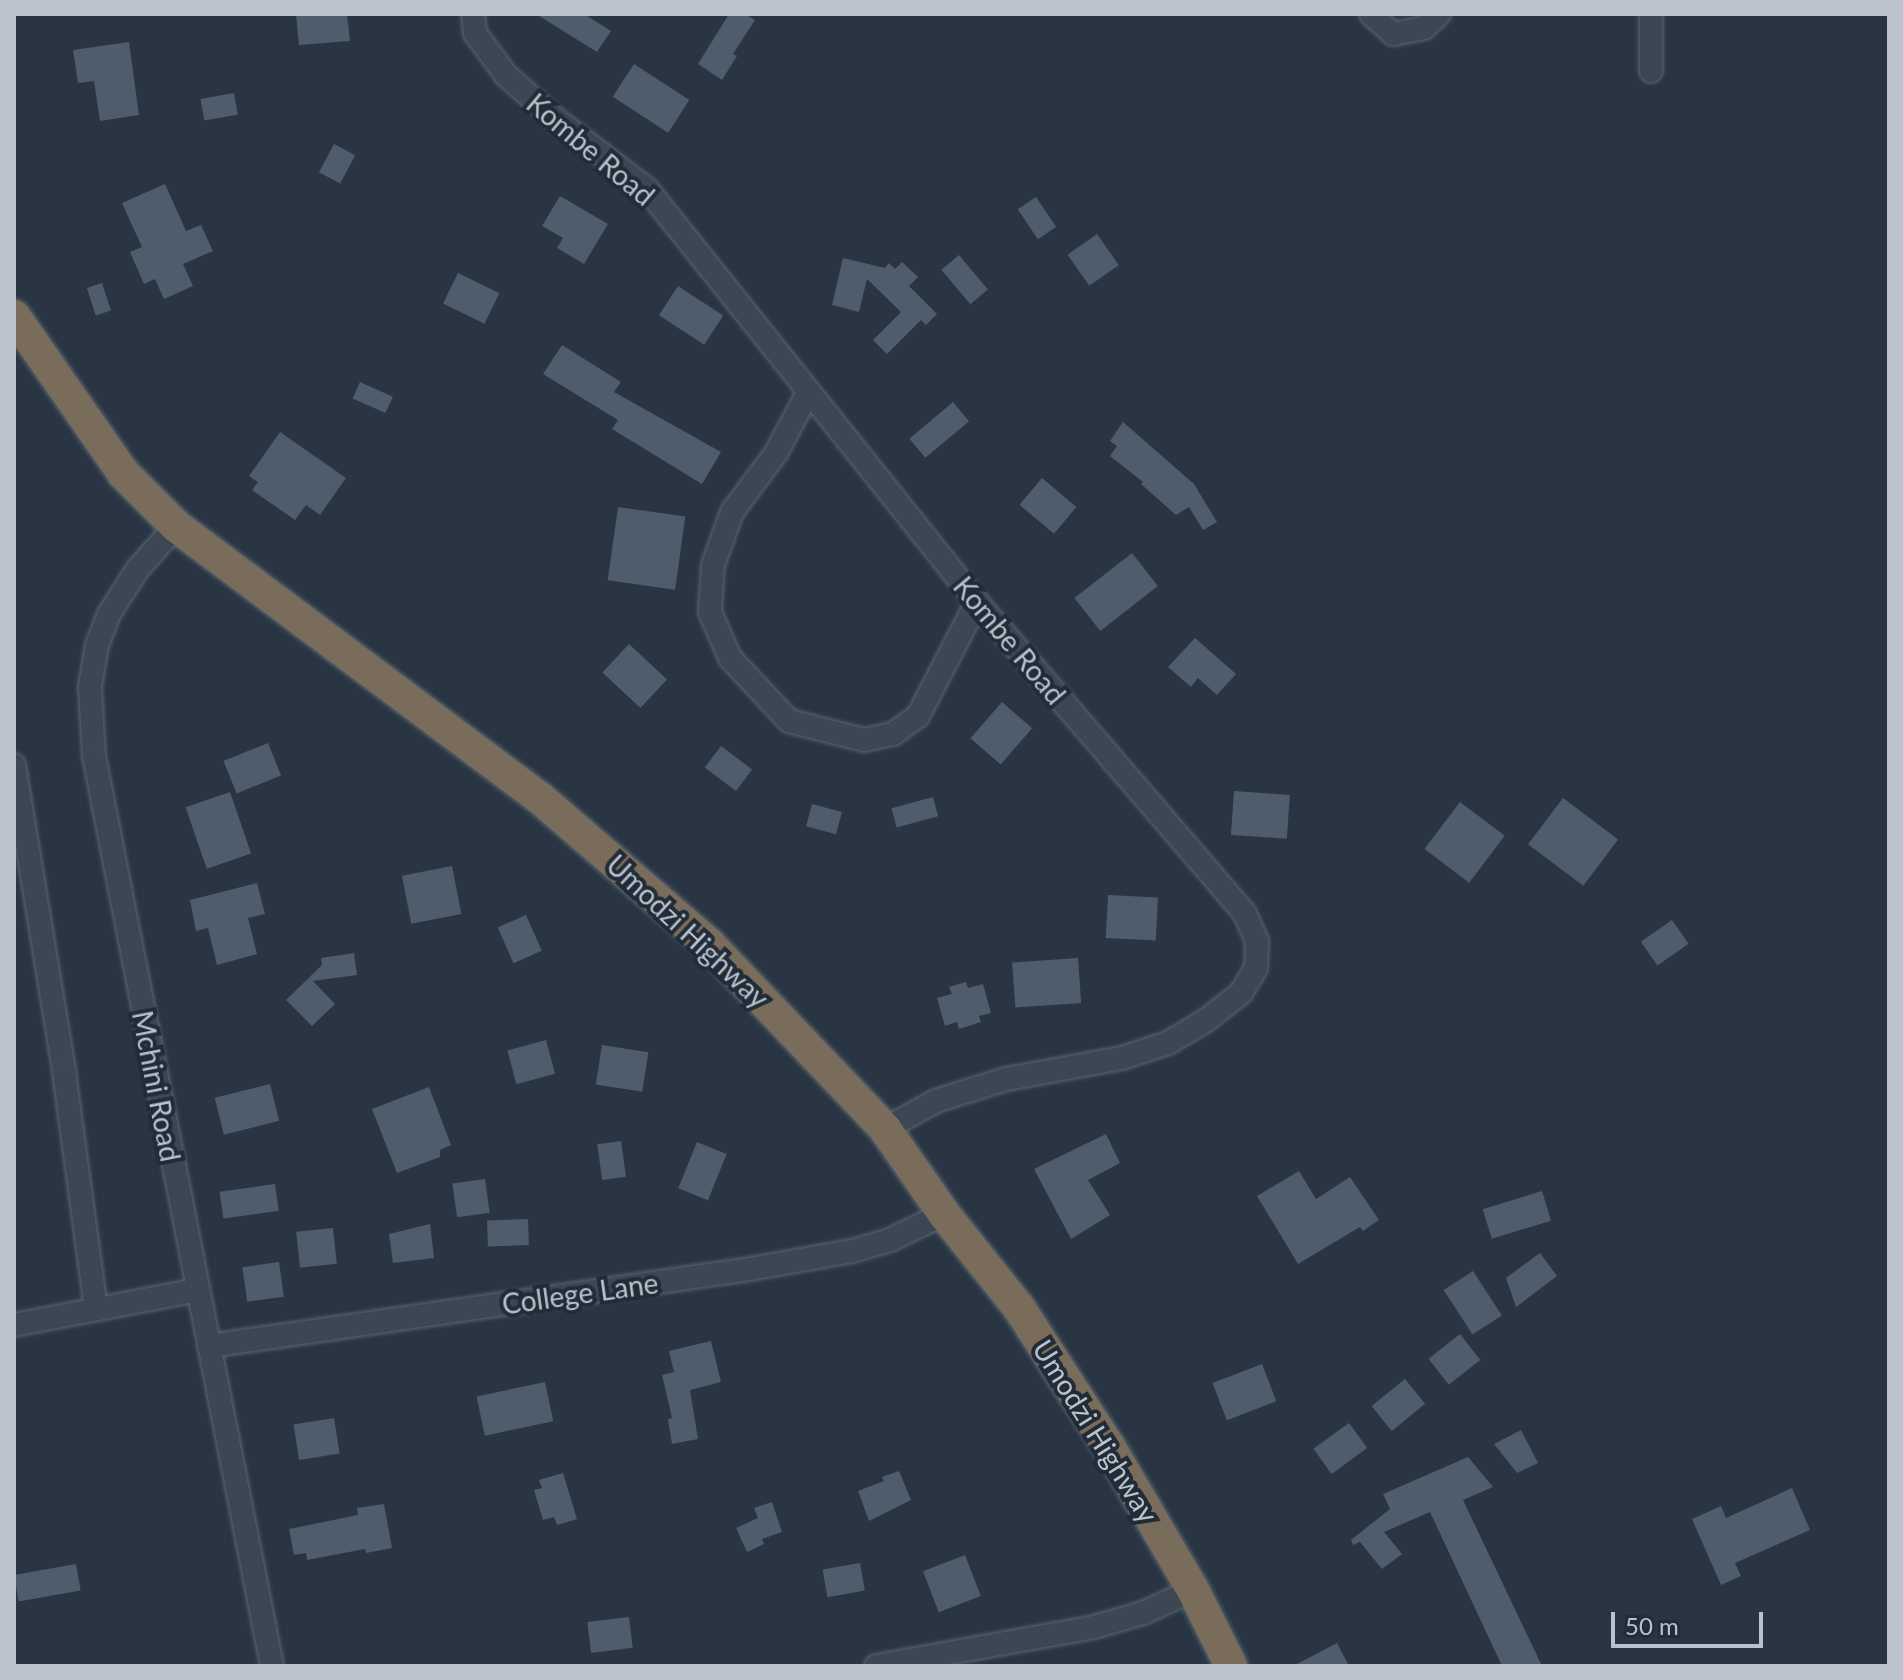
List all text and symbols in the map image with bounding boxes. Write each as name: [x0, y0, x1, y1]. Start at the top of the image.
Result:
street label: Kombe Road: [520, 86, 662, 212]
street label: Kombe Road: [947, 569, 1073, 711]
street label: Umodzi Highway: [600, 847, 776, 1015]
street label: Mchini Road: [126, 1008, 188, 1164]
street label: College Lane: [500, 1265, 660, 1321]
street label: Umodzi Highway: [1026, 1333, 1166, 1529]
scale bar: [1615, 1596, 1767, 1646]
text: 50 m: [1625, 1611, 1679, 1640]

